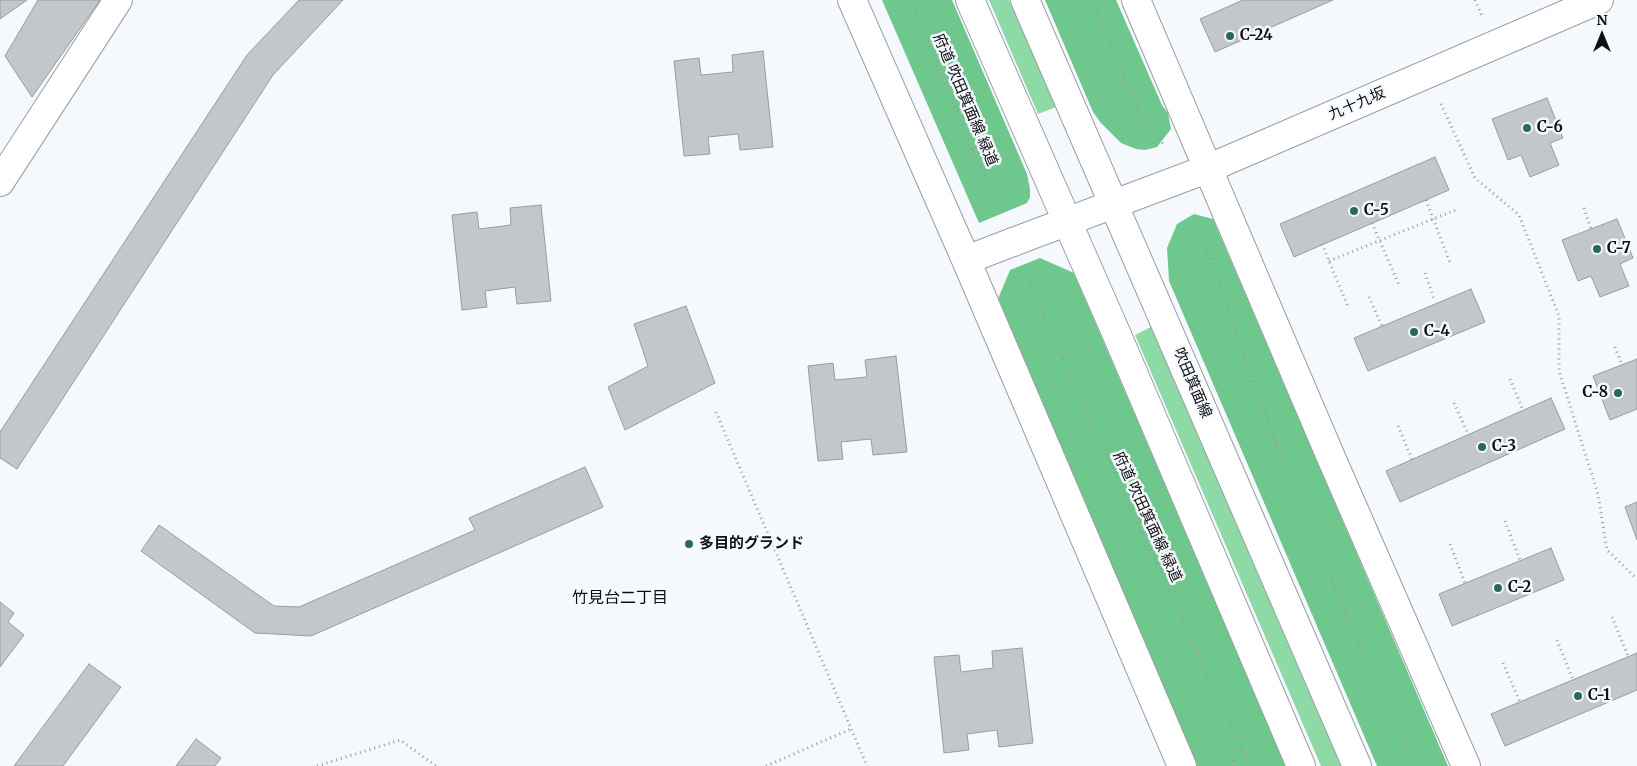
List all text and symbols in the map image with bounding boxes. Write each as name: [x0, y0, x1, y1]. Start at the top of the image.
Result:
north arrow: [1577, 10, 1627, 60]
text: N: [1596, 11, 1608, 29]
place label: C-24: [1240, 27, 1273, 45]
marker: C-24: [1224, 30, 1236, 42]
street label: 府道 吹田箕面線 緑道: [929, 31, 1001, 169]
street label: 九十九坂: [1326, 84, 1388, 124]
place label: C-6: [1537, 119, 1563, 137]
marker: C-6: [1521, 122, 1533, 134]
place label: C-5: [1364, 202, 1389, 220]
marker: C-5: [1348, 205, 1360, 217]
place label: C-7: [1607, 240, 1631, 258]
marker: C-7: [1591, 243, 1603, 255]
place label: C-4: [1424, 323, 1450, 341]
marker: C-4: [1408, 326, 1420, 338]
street label: 吹田箕面線: [1169, 345, 1215, 421]
place label: C-8: [1583, 384, 1608, 402]
marker: C-8: [1612, 387, 1624, 399]
place label: C-3: [1492, 438, 1516, 456]
marker: C-3: [1476, 441, 1488, 453]
street label: 府道 吹田箕面線 緑道: [1109, 449, 1185, 585]
place label: 多目的グランド: [699, 535, 804, 553]
marker: 多目的グランド: [683, 538, 695, 550]
place label: C-2: [1508, 579, 1531, 597]
marker: C-2: [1492, 582, 1504, 594]
district label: 竹見台二丁目: [572, 588, 668, 608]
place label: C-1: [1588, 687, 1610, 705]
marker: C-1: [1572, 690, 1584, 702]

